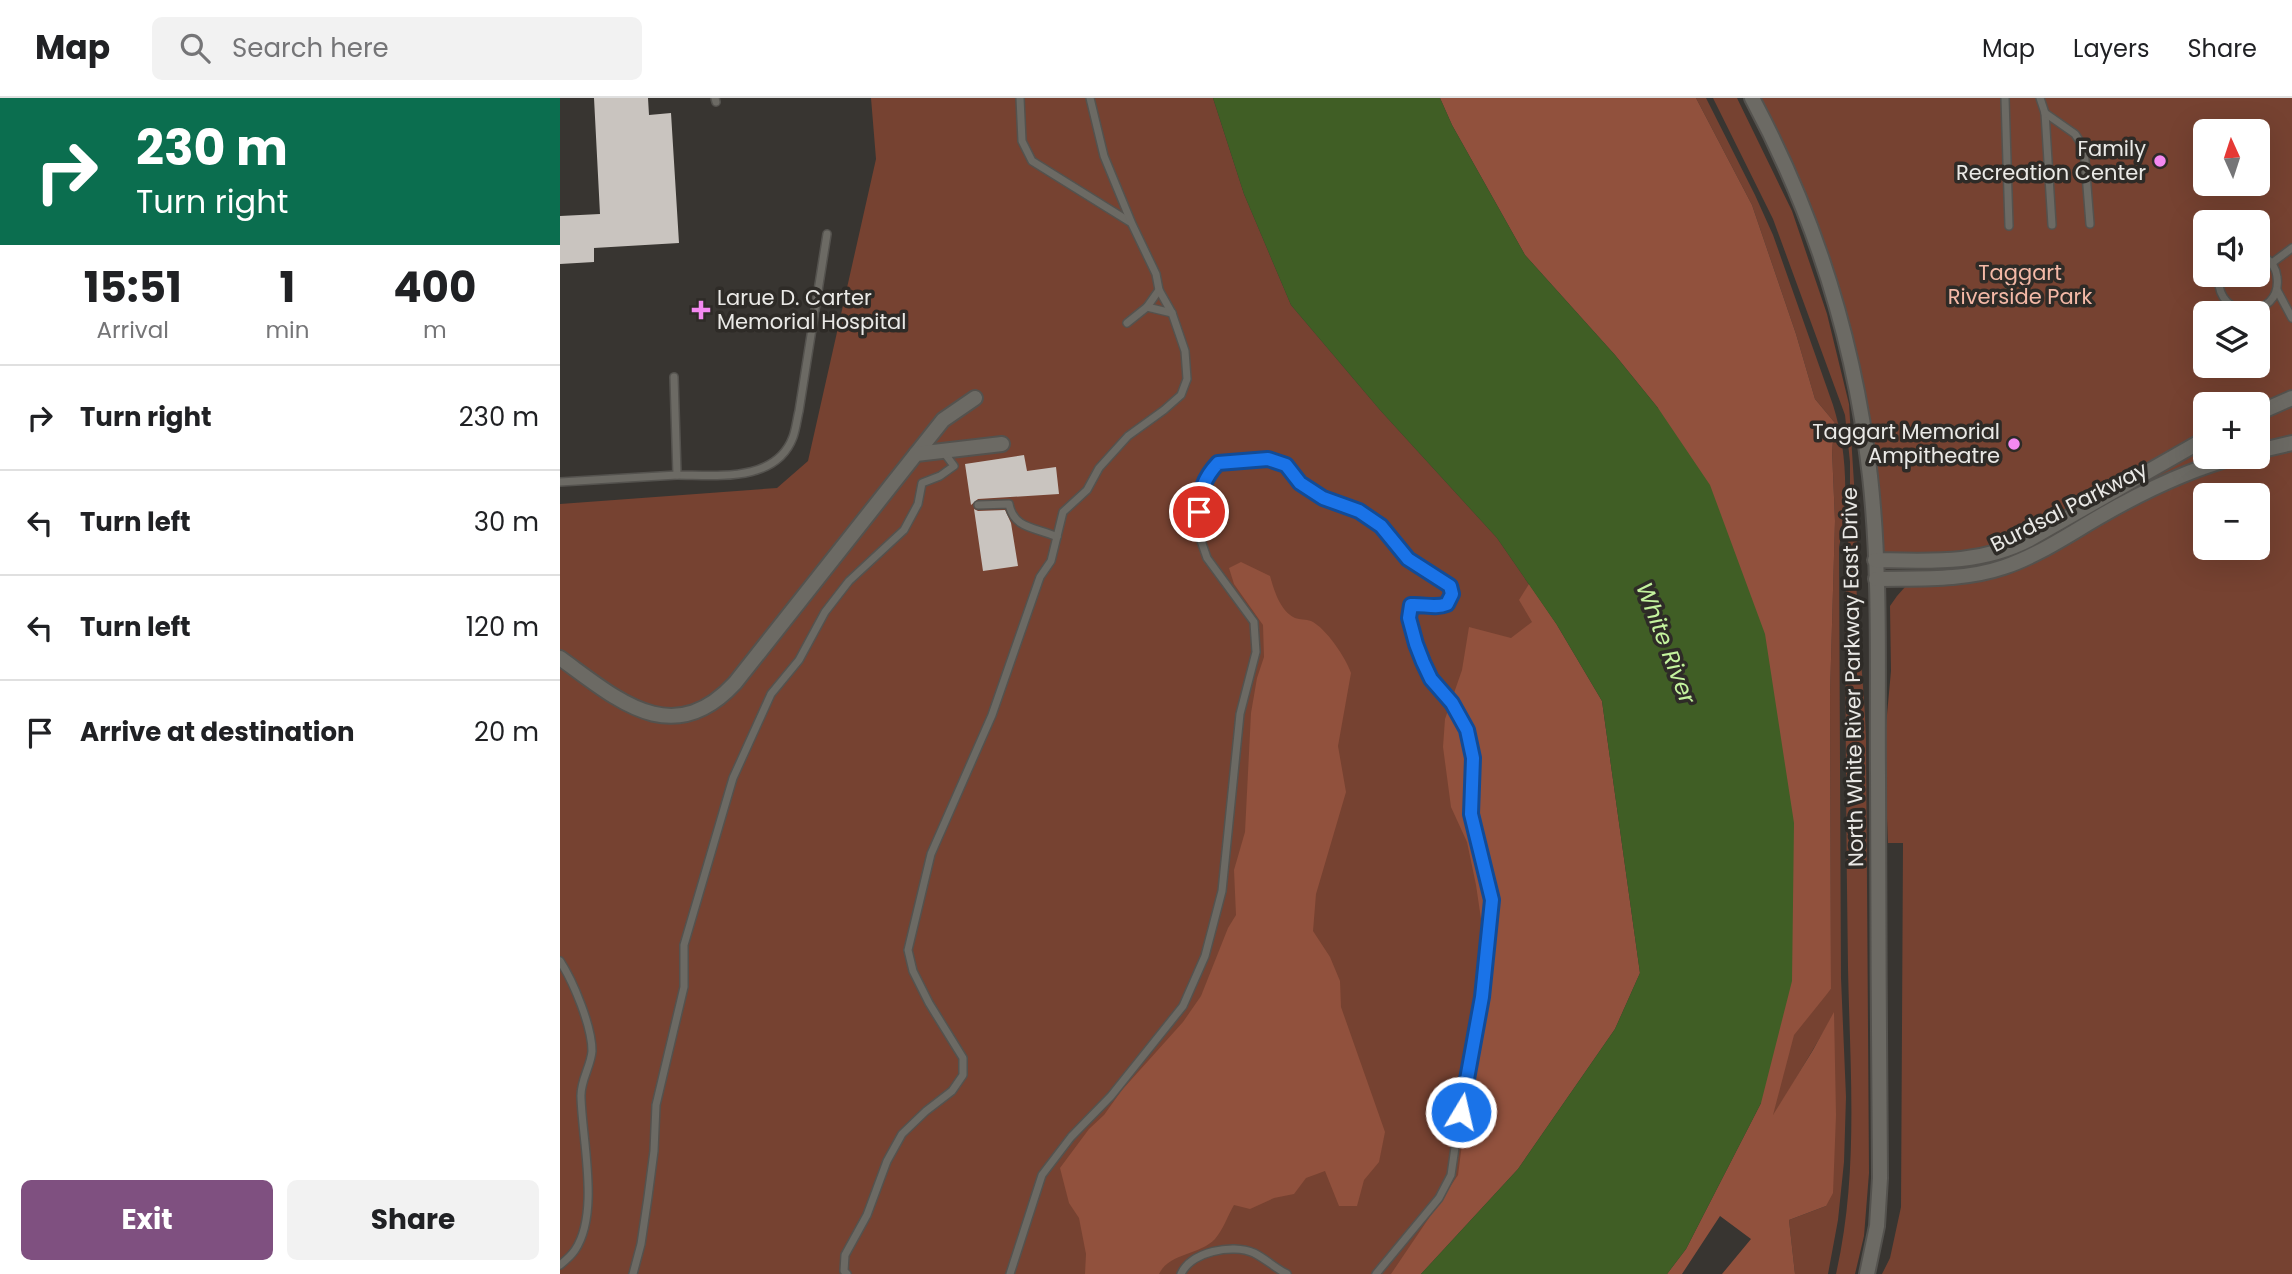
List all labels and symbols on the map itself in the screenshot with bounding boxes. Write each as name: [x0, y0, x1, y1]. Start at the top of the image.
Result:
north arrow: [2193, 119, 2270, 196]
place label: Family Recreation Center: [1956, 134, 2146, 187]
marker: Family Recreation Center: [2152, 153, 2168, 169]
park label: Taggart Riverside Park: [1948, 258, 2092, 311]
place label: Larue D. Carter Memorial Hospital: [717, 283, 906, 336]
marker: Larue D. Carter Memorial Hospital: [691, 300, 711, 320]
place label: Taggart Memorial Ampitheatre: [1812, 417, 2000, 470]
marker: Taggart Memorial Ampitheatre: [2006, 436, 2022, 452]
street label: Burdsal Parkway: [1985, 454, 2152, 559]
pin: [1169, 482, 1229, 542]
street label: North White River Parkway East Drive: [1835, 487, 1870, 867]
water label: White River: [1628, 578, 1704, 710]
position arrow: [1424, 1075, 1498, 1149]

